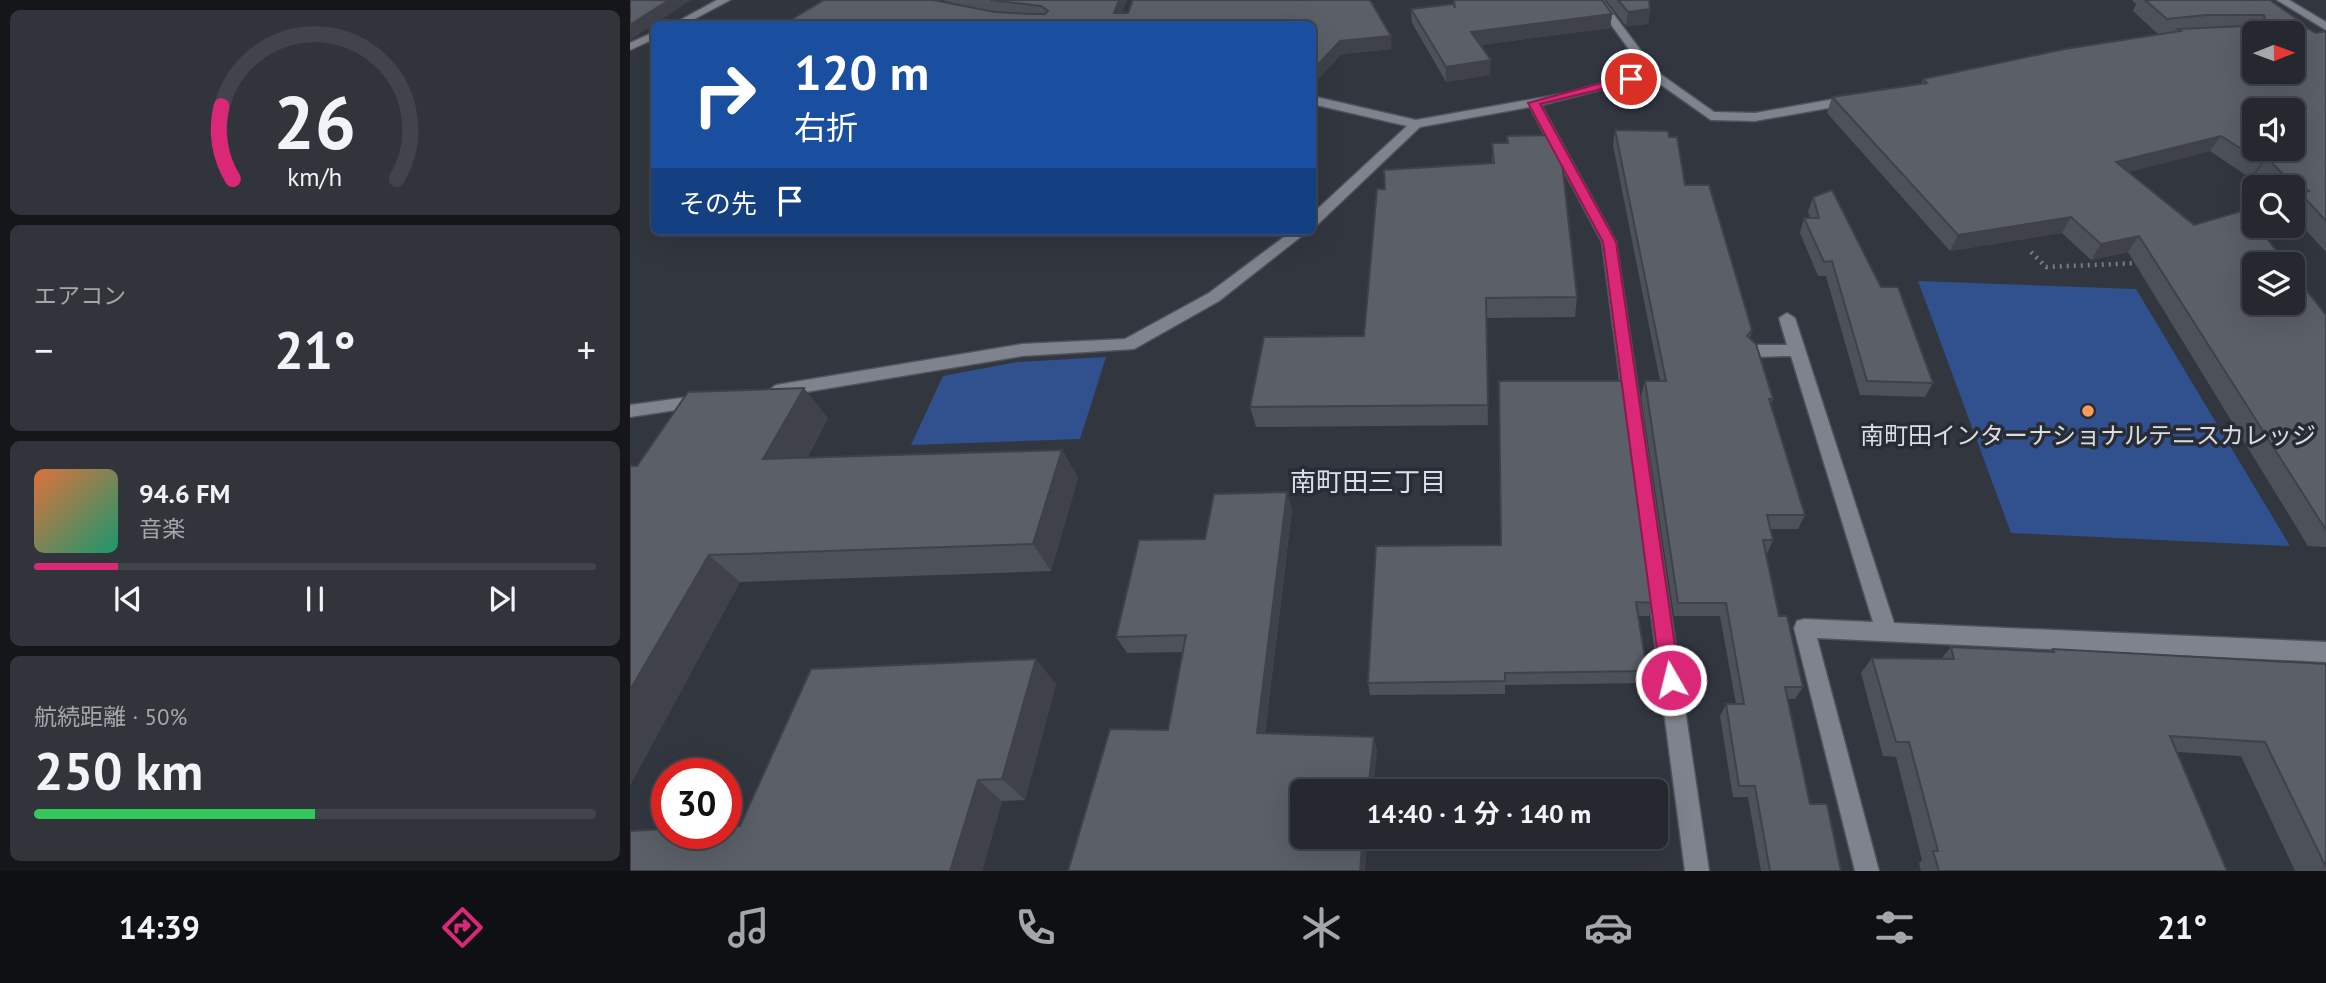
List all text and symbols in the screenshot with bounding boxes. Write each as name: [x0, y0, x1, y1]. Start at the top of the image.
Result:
north arrow: [2242, 21, 2305, 84]
map controls: [2242, 21, 2305, 315]
text: 120 m: [794, 40, 929, 104]
icon: right: [679, 49, 770, 140]
pin: [1601, 49, 1661, 109]
icon: arrive: [1612, 60, 1650, 98]
text: 26: [274, 75, 356, 169]
button: sound: [2242, 98, 2305, 161]
text: 右折: [794, 106, 858, 148]
text: km/h: [288, 160, 342, 192]
button: search: [2242, 175, 2305, 238]
icon: arrive: [771, 182, 809, 220]
text: その先: [679, 187, 757, 220]
button: layers: [2242, 252, 2305, 315]
text: エアコン: [34, 281, 126, 310]
text: 21°: [274, 316, 356, 383]
text: −: [34, 325, 53, 374]
text: +: [577, 325, 596, 374]
marker: 南町田インターナショナルテニスカレッジ: [2080, 403, 2096, 419]
place label: 南町田インターナショナルテニスカレッジ: [1860, 420, 2316, 451]
district label: 南町田三丁目: [1290, 465, 1446, 498]
text: 94.6 FM: [139, 477, 230, 510]
text: 音楽: [139, 514, 185, 543]
icon: previous: [109, 580, 147, 618]
icon: pause: [296, 580, 334, 618]
icon: next: [483, 580, 521, 618]
position arrow: [1634, 643, 1708, 717]
text: 航続距離 · 50%: [34, 702, 187, 731]
text: 250 km: [34, 737, 203, 804]
speed limit sign: 30: [651, 758, 742, 849]
text: 14:40 · 1 分 · 140 m: [1367, 797, 1591, 830]
icon: directions: [438, 903, 487, 952]
icon: music: [724, 903, 773, 952]
icon: phone: [1011, 903, 1060, 952]
icon: climate: [1297, 903, 1346, 952]
icon: car: [1584, 903, 1633, 952]
icon: filters: [1870, 903, 1919, 952]
text: 14:39: [119, 906, 200, 948]
text: 21°: [2157, 906, 2207, 948]

